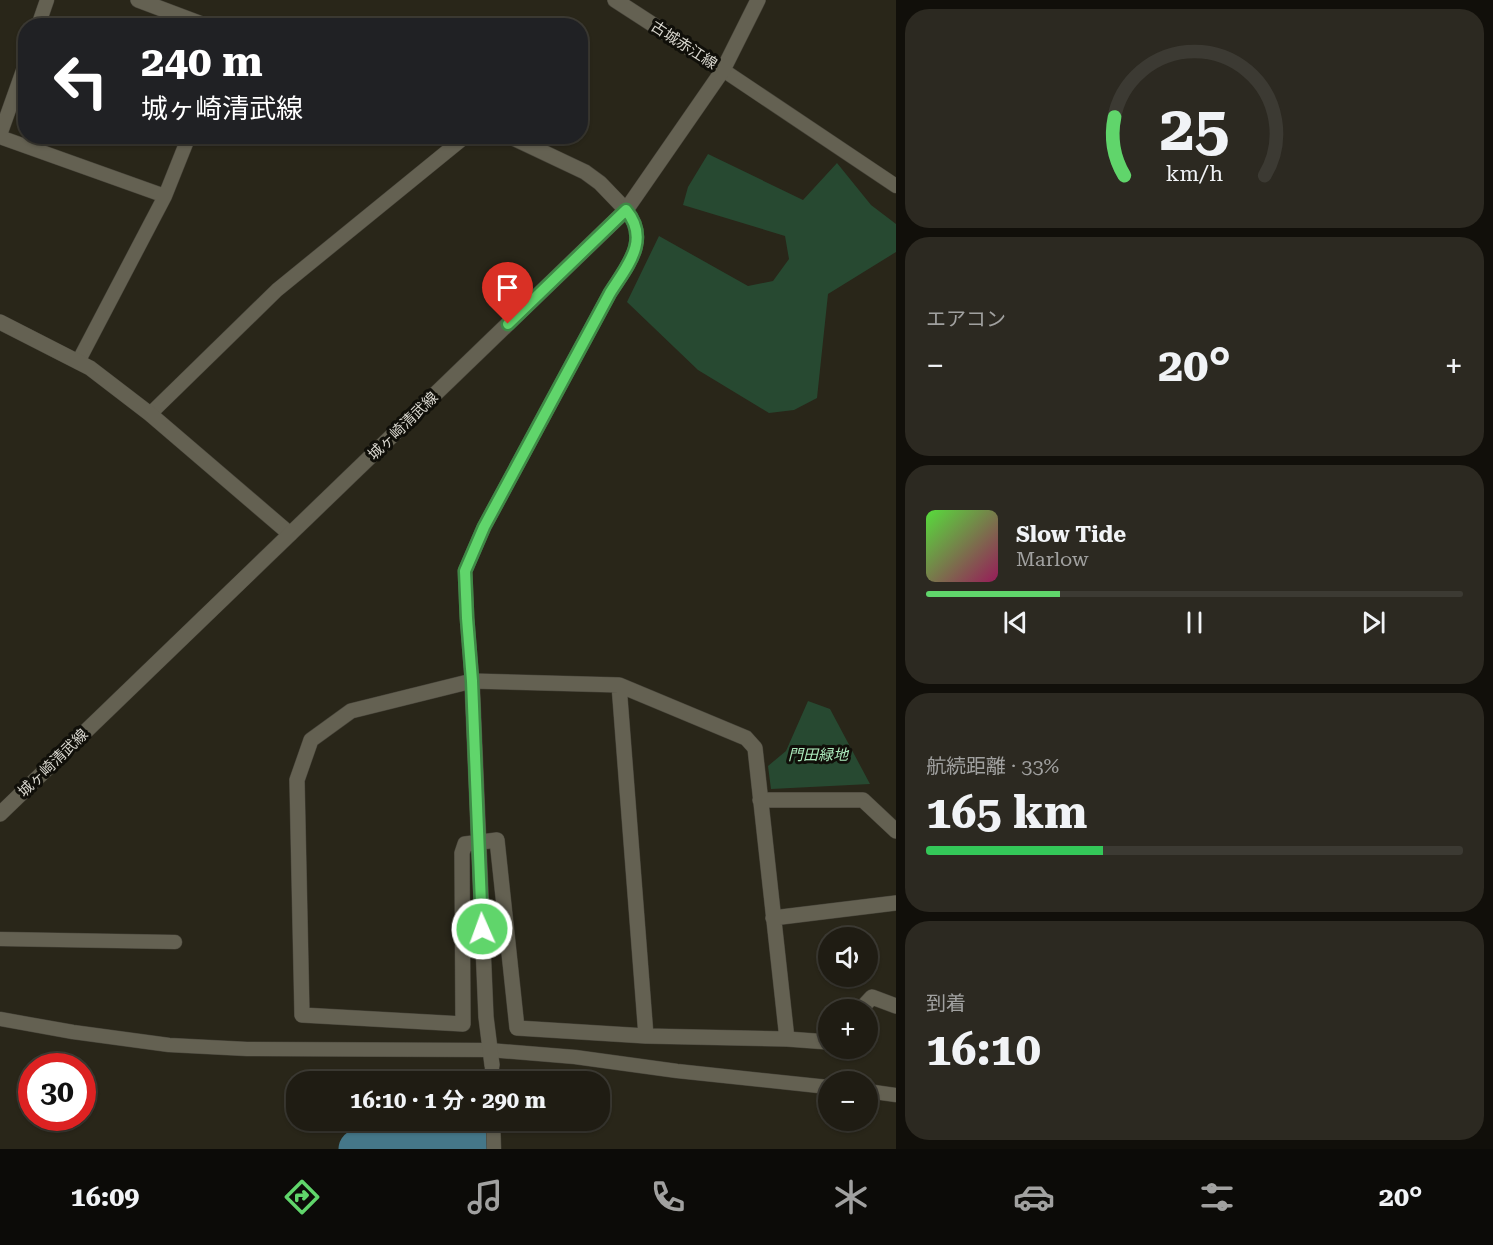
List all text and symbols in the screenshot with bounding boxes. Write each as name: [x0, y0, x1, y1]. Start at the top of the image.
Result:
street label: 古城赤江線: [648, 17, 720, 73]
text: 240 m: [141, 37, 263, 86]
icon: left: [42, 42, 120, 120]
text: 25: [1160, 92, 1229, 165]
text: 城ヶ崎清武線: [141, 93, 303, 125]
text: km/h: [1166, 161, 1223, 186]
pin: [482, 262, 533, 324]
icon: arrive: [491, 271, 524, 304]
text: エアコン: [926, 307, 1006, 331]
text: 20°: [1158, 339, 1231, 392]
text: −: [926, 346, 944, 385]
text: +: [1445, 346, 1463, 385]
street label: 城ヶ崎清武線: [364, 388, 442, 464]
text: Slow Tide: [1016, 522, 1126, 547]
text: Marlow: [1016, 547, 1089, 571]
icon: previous: [999, 606, 1032, 639]
icon: pause: [1178, 606, 1211, 639]
icon: next: [1357, 606, 1390, 639]
street label: 城ヶ崎清武線: [14, 725, 92, 801]
park label: 門田緑地: [788, 746, 850, 764]
text: 航続距離 · 33%: [926, 754, 1059, 778]
text: 165 km: [926, 786, 1087, 839]
position arrow: [450, 897, 514, 961]
map controls: [818, 927, 878, 1131]
button: sound: [818, 927, 878, 987]
text: 到着: [926, 991, 966, 1015]
button: +: [818, 999, 878, 1059]
text: 16:10: [926, 1023, 1041, 1076]
speed limit sign: 30: [18, 1053, 96, 1131]
button: −: [818, 1071, 878, 1131]
text: 16:10 · 1 分 · 290 m: [350, 1088, 546, 1113]
icon: directions: [281, 1176, 323, 1218]
icon: music: [464, 1176, 506, 1218]
icon: phone: [647, 1176, 689, 1218]
icon: climate: [830, 1176, 872, 1218]
icon: car: [1013, 1176, 1055, 1218]
icon: filters: [1196, 1176, 1238, 1218]
text: 16:09: [71, 1181, 139, 1213]
text: 20°: [1379, 1181, 1422, 1213]

